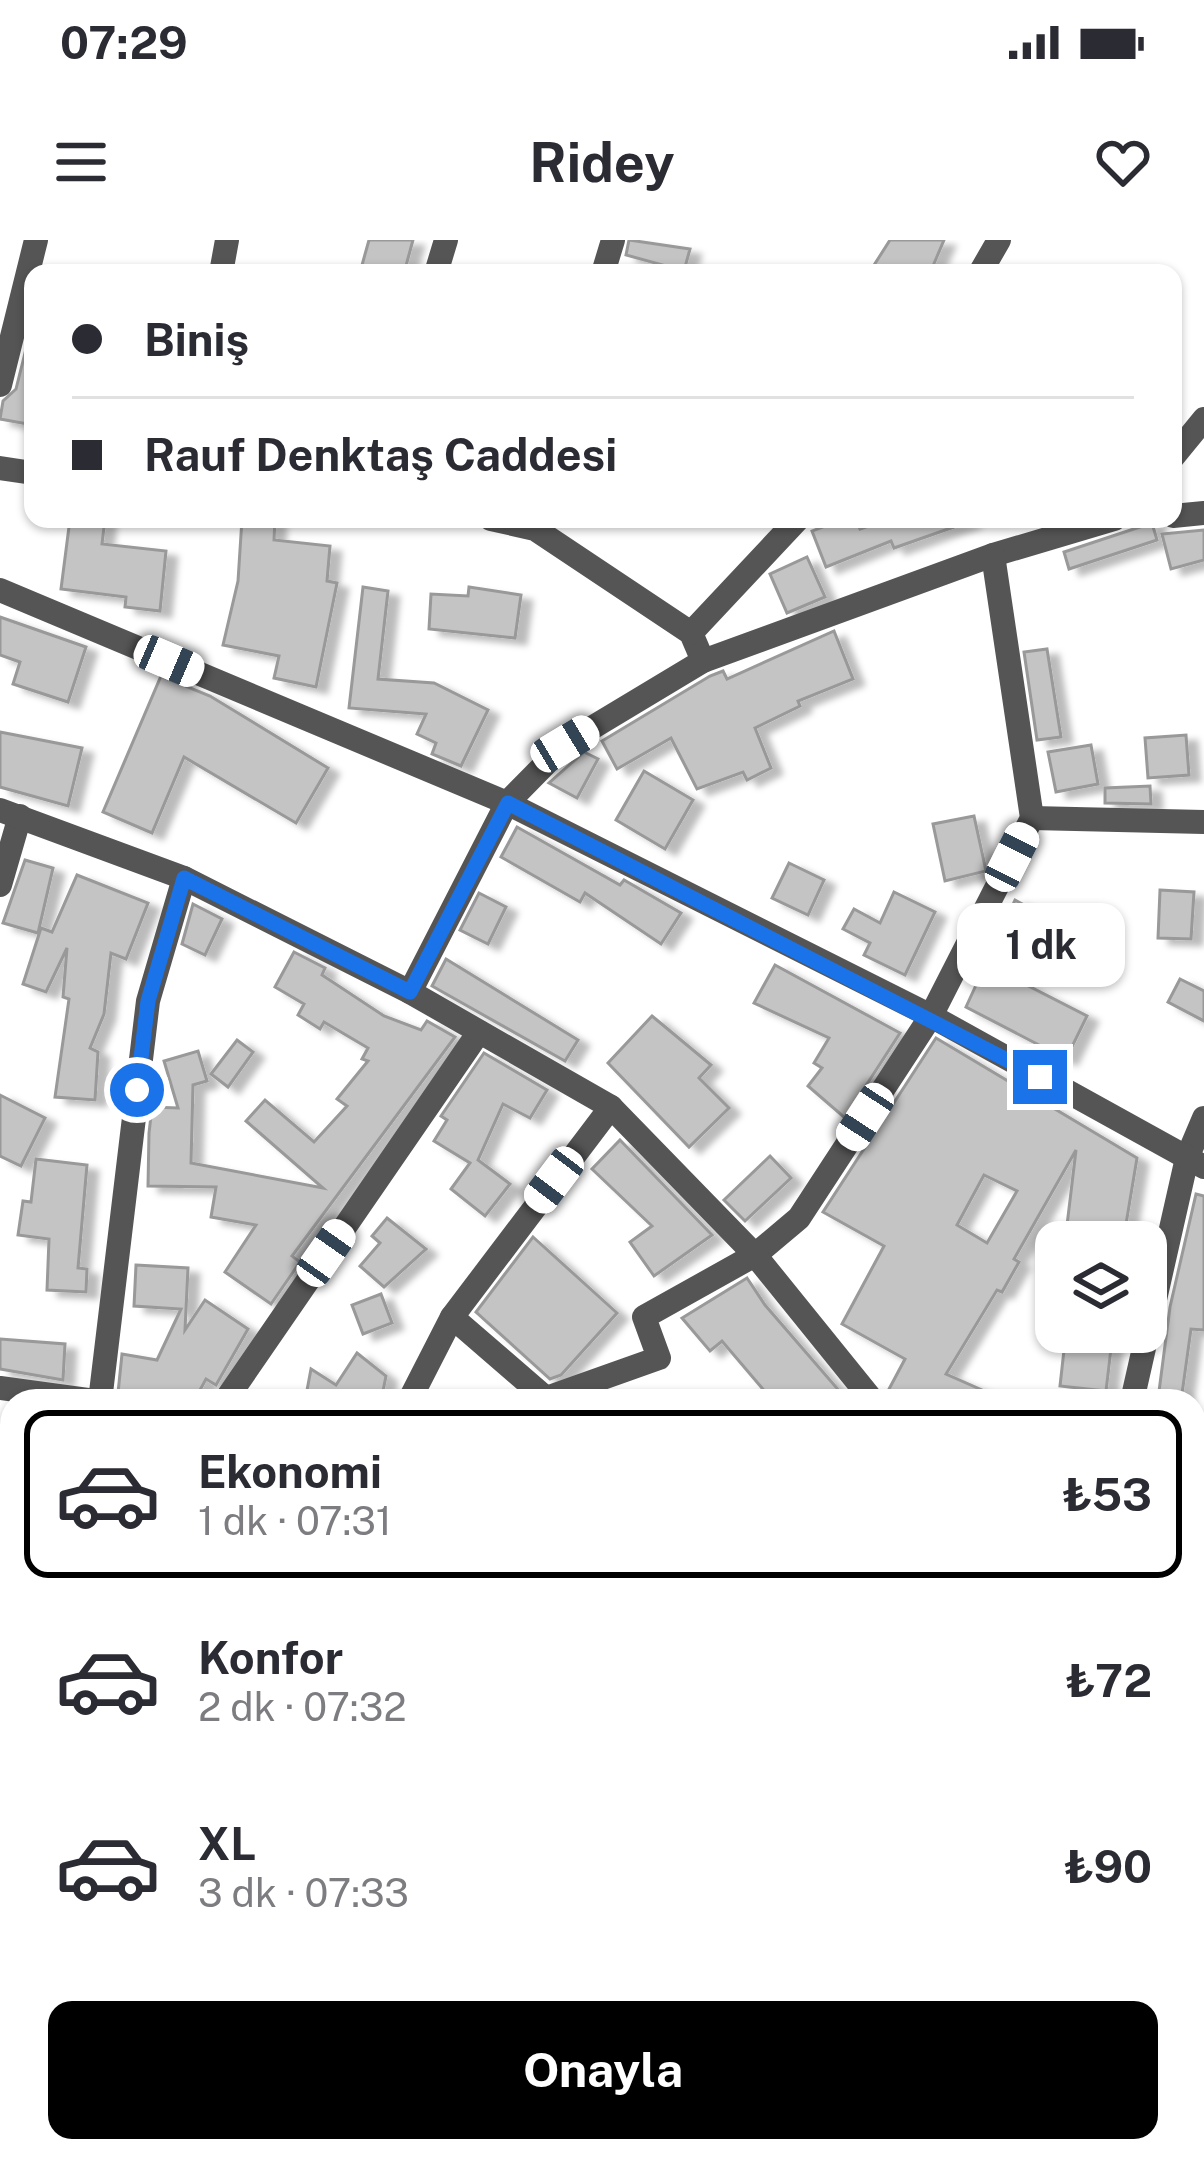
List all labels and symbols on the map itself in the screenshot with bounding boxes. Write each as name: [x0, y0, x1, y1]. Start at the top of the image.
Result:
car: [129, 630, 209, 692]
car: [525, 710, 605, 778]
car: [980, 817, 1044, 897]
callout: 1 dk: [956, 903, 1124, 987]
route end: [1013, 1050, 1067, 1104]
route start: [110, 1063, 164, 1117]
car: [830, 1077, 900, 1157]
car: [518, 1140, 590, 1220]
car: [291, 1213, 361, 1293]

